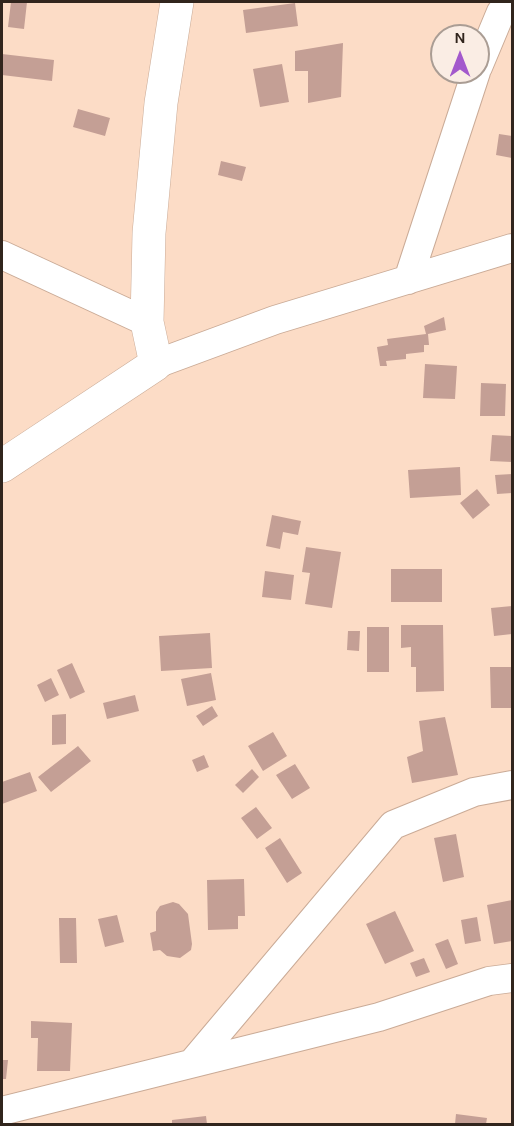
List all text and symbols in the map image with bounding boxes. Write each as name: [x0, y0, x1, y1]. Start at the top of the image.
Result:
north arrow: [430, 24, 490, 84]
text: N: [454, 28, 466, 47]

